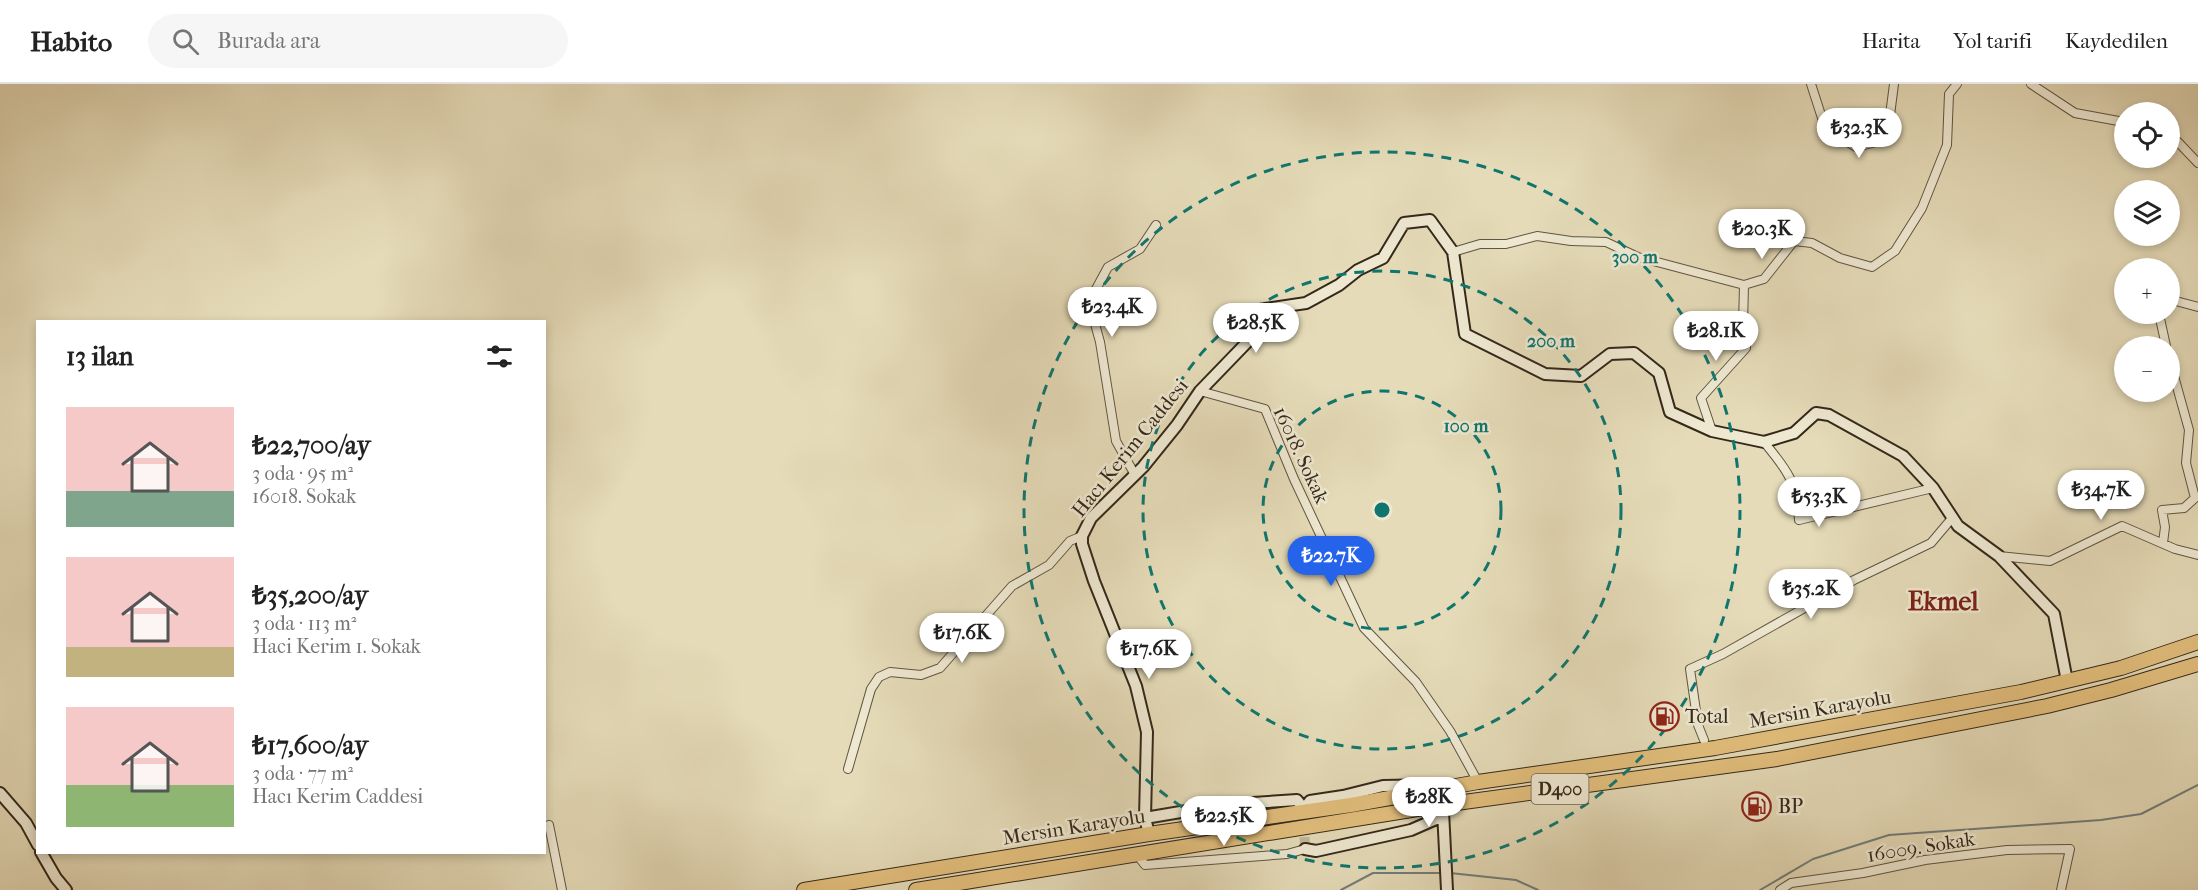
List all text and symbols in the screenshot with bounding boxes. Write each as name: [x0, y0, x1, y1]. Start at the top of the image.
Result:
search box: [148, 14, 568, 68]
text: Habito: [30, 25, 112, 58]
icon: search: [169, 25, 202, 58]
text: Burada ara: [217, 28, 320, 54]
text: Harita: [1862, 29, 1920, 53]
text: Yol tarifi: [1953, 29, 2032, 53]
text: Kaydedilen: [2065, 29, 2168, 53]
map controls: [2114, 102, 2180, 402]
button: locate: [2114, 102, 2180, 168]
pin: ₺32.3K: [1810, 108, 1908, 159]
text: ₺32.3K: [1831, 116, 1887, 139]
button: layers: [2114, 180, 2180, 246]
pin: ₺20.3K: [1713, 209, 1811, 260]
text: ₺20.3K: [1732, 217, 1792, 240]
text: 300 m: [1612, 247, 1659, 268]
button: +: [2114, 258, 2180, 324]
pin: ₺23.4K: [1063, 287, 1161, 338]
text: ₺23.4K: [1082, 295, 1142, 318]
pin: ₺28.5K: [1207, 303, 1305, 354]
text: ₺28.5K: [1227, 311, 1285, 334]
pin: ₺28.1K: [1667, 311, 1765, 362]
text: ₺28.1K: [1687, 319, 1745, 342]
text: 200 m: [1527, 331, 1576, 352]
button: −: [2114, 336, 2180, 402]
icon: filters: [483, 340, 516, 373]
text: 13 ilan: [66, 341, 134, 372]
street label: Hacı Kerim Caddesi: [1067, 374, 1193, 522]
street label: 16018. Sokak: [1269, 403, 1334, 508]
text: 100 m: [1443, 416, 1490, 437]
text: ₺22,700/ay: [252, 430, 371, 461]
icon: home: [114, 431, 186, 503]
text: 3 oda · 95 m²: [252, 462, 353, 485]
pin: ₺34.7K: [2052, 470, 2150, 521]
pin: ₺53.3K: [1770, 477, 1868, 528]
text: ₺34.7K: [2072, 478, 2130, 501]
text: 16018. Sokak: [252, 485, 356, 508]
text: ₺53.3K: [1792, 485, 1846, 508]
centre of rings: [1372, 500, 1392, 520]
pin: ₺22.7K: [1282, 536, 1380, 587]
text: ₺22.7K: [1302, 544, 1360, 567]
pin: ₺35.2K: [1762, 569, 1860, 620]
text: ₺35.2K: [1783, 577, 1839, 600]
text: ₺35,200/ay: [252, 580, 368, 611]
icon: home: [114, 581, 186, 653]
district label: Ekmel: [1908, 586, 1979, 617]
text: 3 oda · 113 m²: [252, 612, 356, 635]
pin: ₺17.6K: [913, 613, 1011, 664]
text: ₺17.6K: [933, 621, 991, 644]
pin: ₺17.6K: [1100, 629, 1198, 680]
text: Haci Kerim 1. Sokak: [252, 635, 421, 658]
text: ₺17.6K: [1120, 637, 1178, 660]
street label: Mersin Karayolu: [1747, 685, 1894, 733]
fuel station icon: Total: [1648, 700, 1680, 732]
place label: Total: [1685, 705, 1729, 728]
text: ₺17,600/ay: [252, 730, 368, 761]
icon: home: [114, 731, 186, 803]
text: 3 oda · 77 m²: [252, 762, 353, 785]
road number: D400: [1532, 774, 1588, 804]
pin: ₺28K: [1393, 777, 1465, 828]
text: Hacı Kerim Caddesi: [252, 785, 423, 808]
text: ₺28K: [1406, 785, 1452, 808]
fuel station icon: BP: [1741, 790, 1773, 822]
place label: BP: [1778, 795, 1803, 818]
pin: ₺22.5K: [1175, 796, 1273, 847]
street label: Mersin Karayolu: [1001, 804, 1148, 850]
text: ₺22.5K: [1195, 804, 1253, 827]
street label: 16009. Sokak: [1866, 827, 1977, 867]

